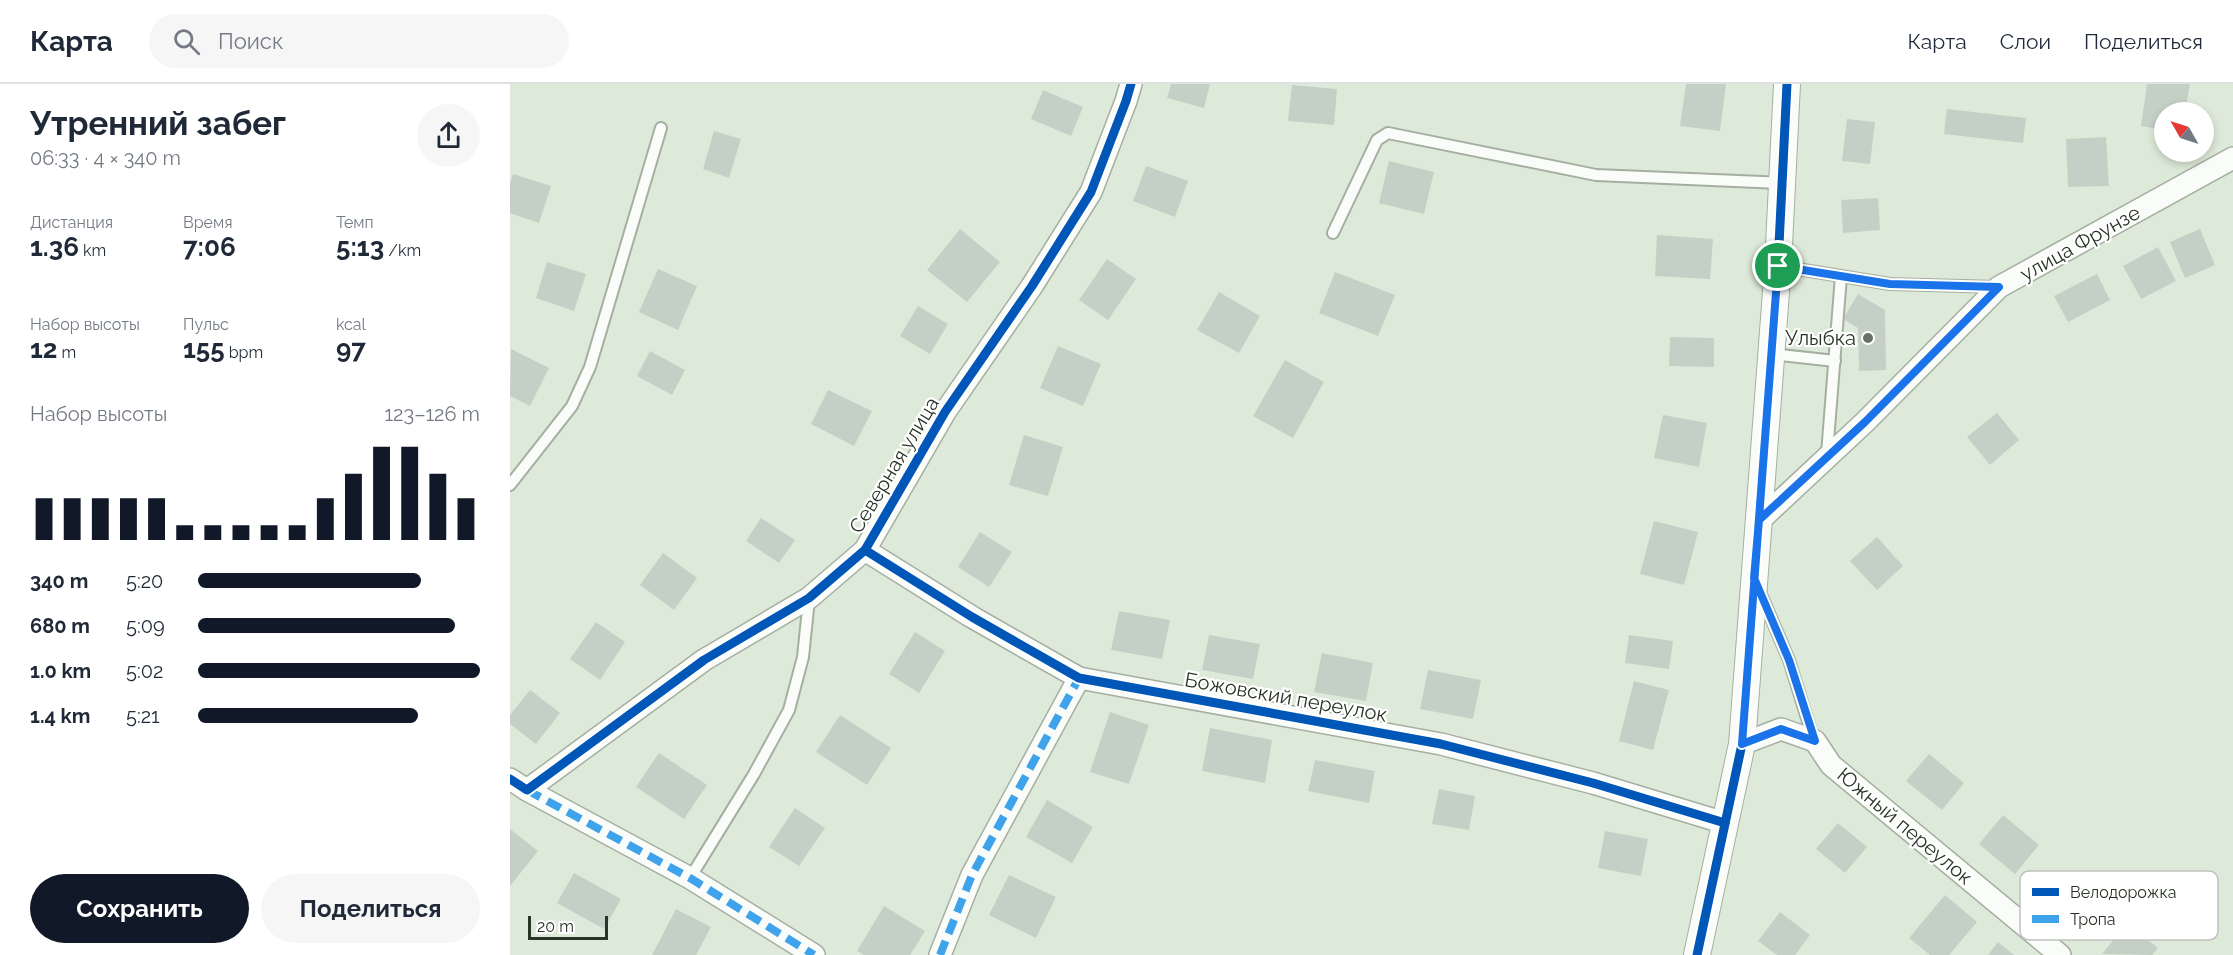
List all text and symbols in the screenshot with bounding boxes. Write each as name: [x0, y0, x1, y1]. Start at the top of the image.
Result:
search box: [149, 14, 569, 68]
text: Карта: [30, 25, 113, 58]
icon: search: [170, 25, 203, 58]
text: Поиск: [218, 28, 283, 54]
text: Карта: [1908, 29, 1967, 54]
text: Слои: [2000, 29, 2051, 54]
text: Поделиться: [2084, 29, 2203, 54]
north arrow: [2154, 102, 2214, 162]
map controls: [2154, 102, 2214, 162]
text: Утренний забег: [30, 104, 286, 143]
button: share: [417, 104, 480, 167]
text: 06:33 · 4 × 340 m: [30, 146, 181, 170]
street label: улица Фрунзе: [2016, 200, 2144, 286]
text: Дистанция: [30, 213, 113, 232]
text: Время: [183, 213, 232, 232]
text: Темп: [336, 213, 374, 232]
text: 1.36: [30, 232, 79, 262]
text: 7:06: [183, 232, 236, 262]
text: 5:13: [336, 232, 384, 262]
pin: [1752, 240, 1803, 291]
text: km: [79, 241, 106, 260]
text: /km: [384, 241, 421, 260]
icon: arrive: [1761, 249, 1794, 282]
text: Набор высоты: [30, 315, 140, 334]
text: Пульс: [183, 315, 229, 334]
text: kcal: [336, 315, 366, 334]
place label: Улыбка: [1785, 326, 1856, 350]
marker: Улыбка: [1861, 331, 1875, 345]
text: 12: [30, 334, 58, 364]
text: 155: [183, 334, 225, 364]
text: 97: [336, 334, 366, 364]
text: m: [58, 343, 76, 362]
text: bpm: [225, 343, 263, 362]
street label: Северная улица: [844, 393, 944, 537]
text: Набор высоты: [30, 402, 167, 426]
text: 123–126 m: [385, 402, 480, 426]
text: 340 m: [30, 569, 88, 593]
text: 5:20: [126, 569, 163, 593]
text: 680 m: [30, 614, 90, 638]
text: 5:09: [126, 614, 165, 638]
text: 1.0 km: [30, 659, 91, 683]
text: 5:02: [126, 659, 163, 683]
street label: Божовский переулок: [1183, 667, 1389, 727]
text: 1.4 km: [30, 704, 90, 728]
text: 5:21: [126, 704, 160, 728]
street label: Южный переулок: [1833, 762, 1977, 890]
legend: [2020, 871, 2218, 940]
button: Сохранить: [30, 874, 249, 943]
button: Поделиться: [261, 874, 480, 943]
text: Велодорожка: [2070, 883, 2177, 902]
text: Тропа: [2070, 910, 2116, 929]
scale bar: [528, 913, 608, 940]
text: 20 m: [537, 917, 574, 936]

